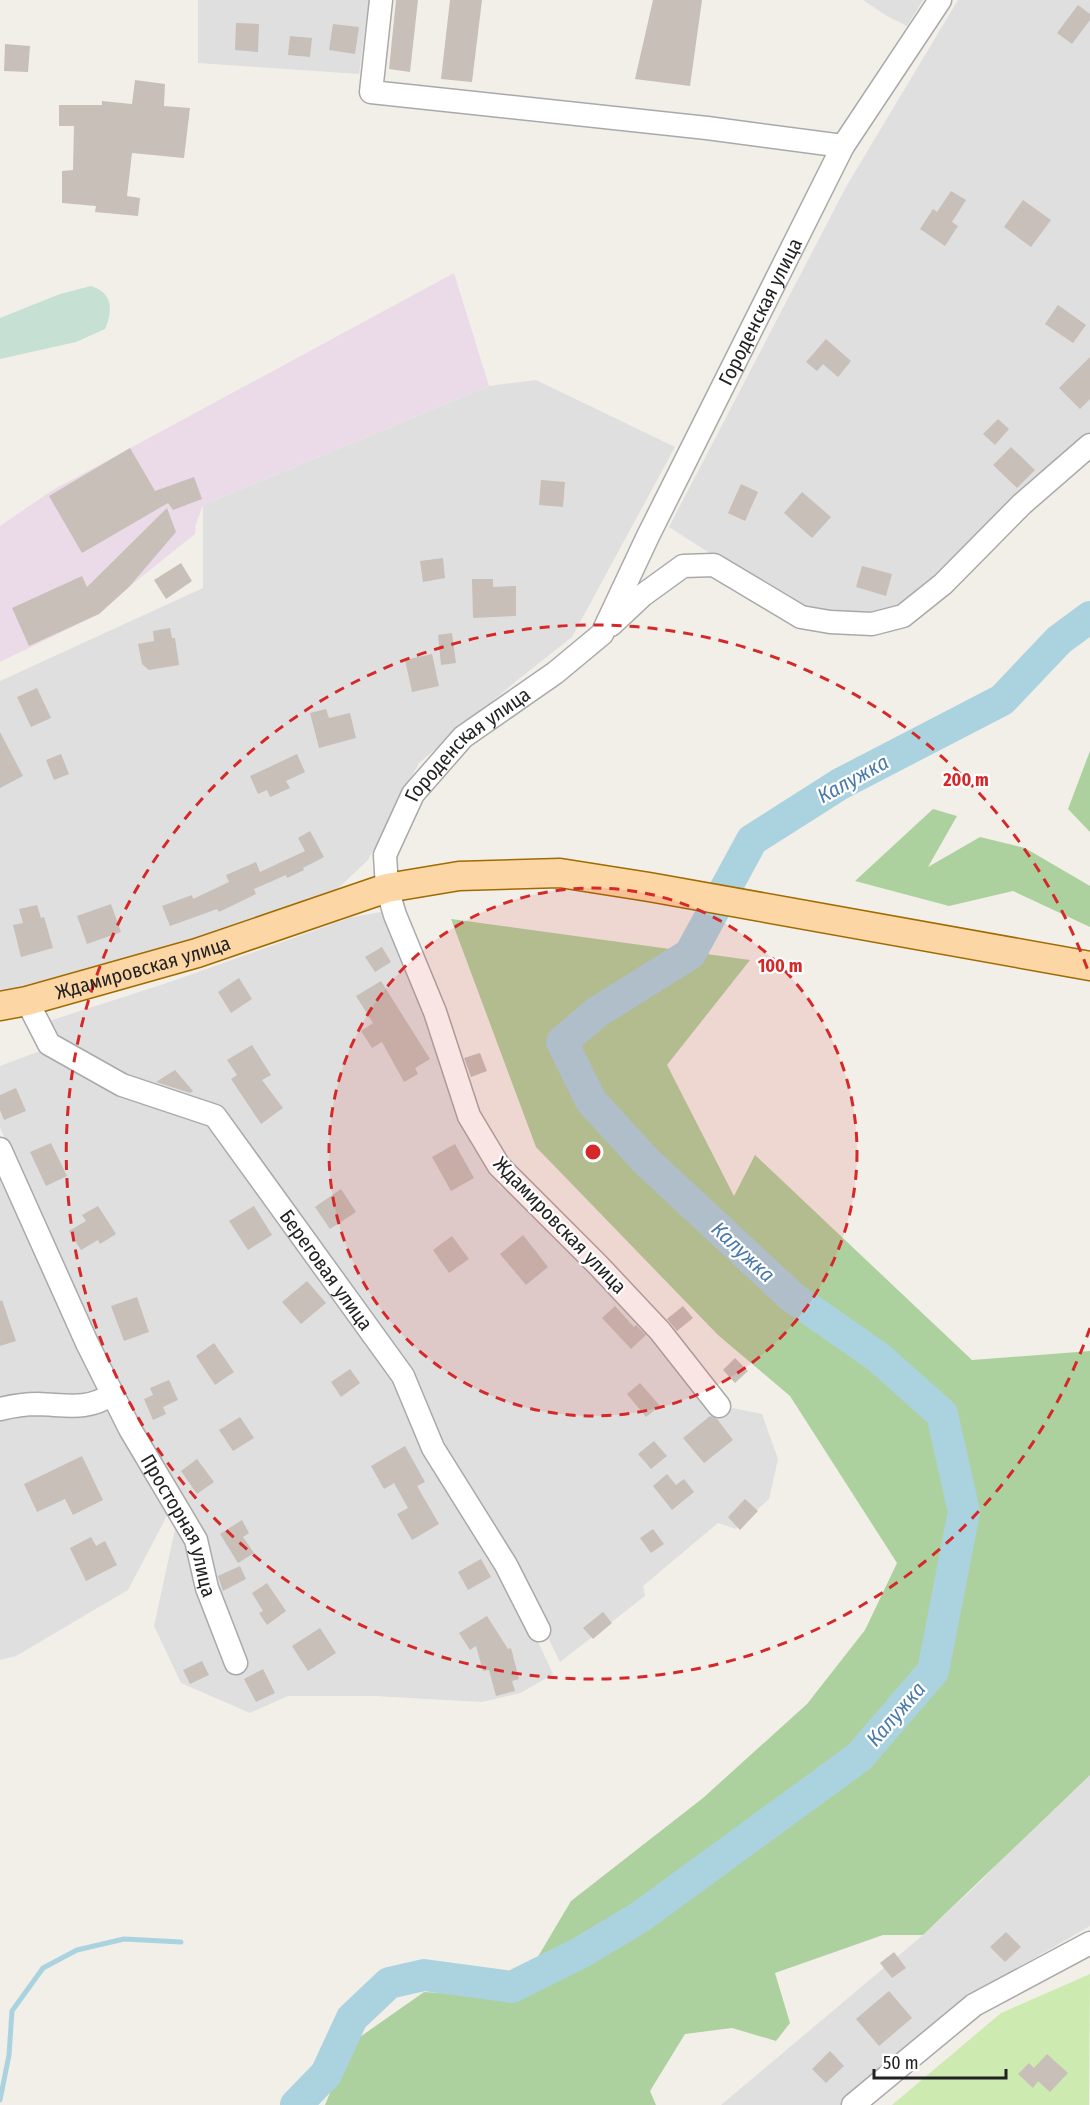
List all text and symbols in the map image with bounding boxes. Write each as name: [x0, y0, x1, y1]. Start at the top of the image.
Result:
street label: Городенская улица: [713, 234, 807, 389]
street label: Городенская улица: [399, 682, 535, 805]
water label: Калужка: [813, 749, 893, 809]
text: 200 m: [942, 769, 989, 791]
street label: Ждамировская улица: [53, 931, 233, 1004]
text: 100 m: [758, 955, 802, 977]
centre of rings: [583, 1142, 603, 1162]
street label: Ждамировская улица: [489, 1152, 631, 1298]
street label: Береговая улица: [275, 1205, 378, 1335]
water label: Калужка: [706, 1216, 780, 1288]
street label: Просторная улица: [136, 1450, 221, 1601]
water label: Калужка: [861, 1676, 931, 1752]
scale bar: [874, 2042, 1006, 2080]
text: 50 m: [883, 2052, 919, 2074]

